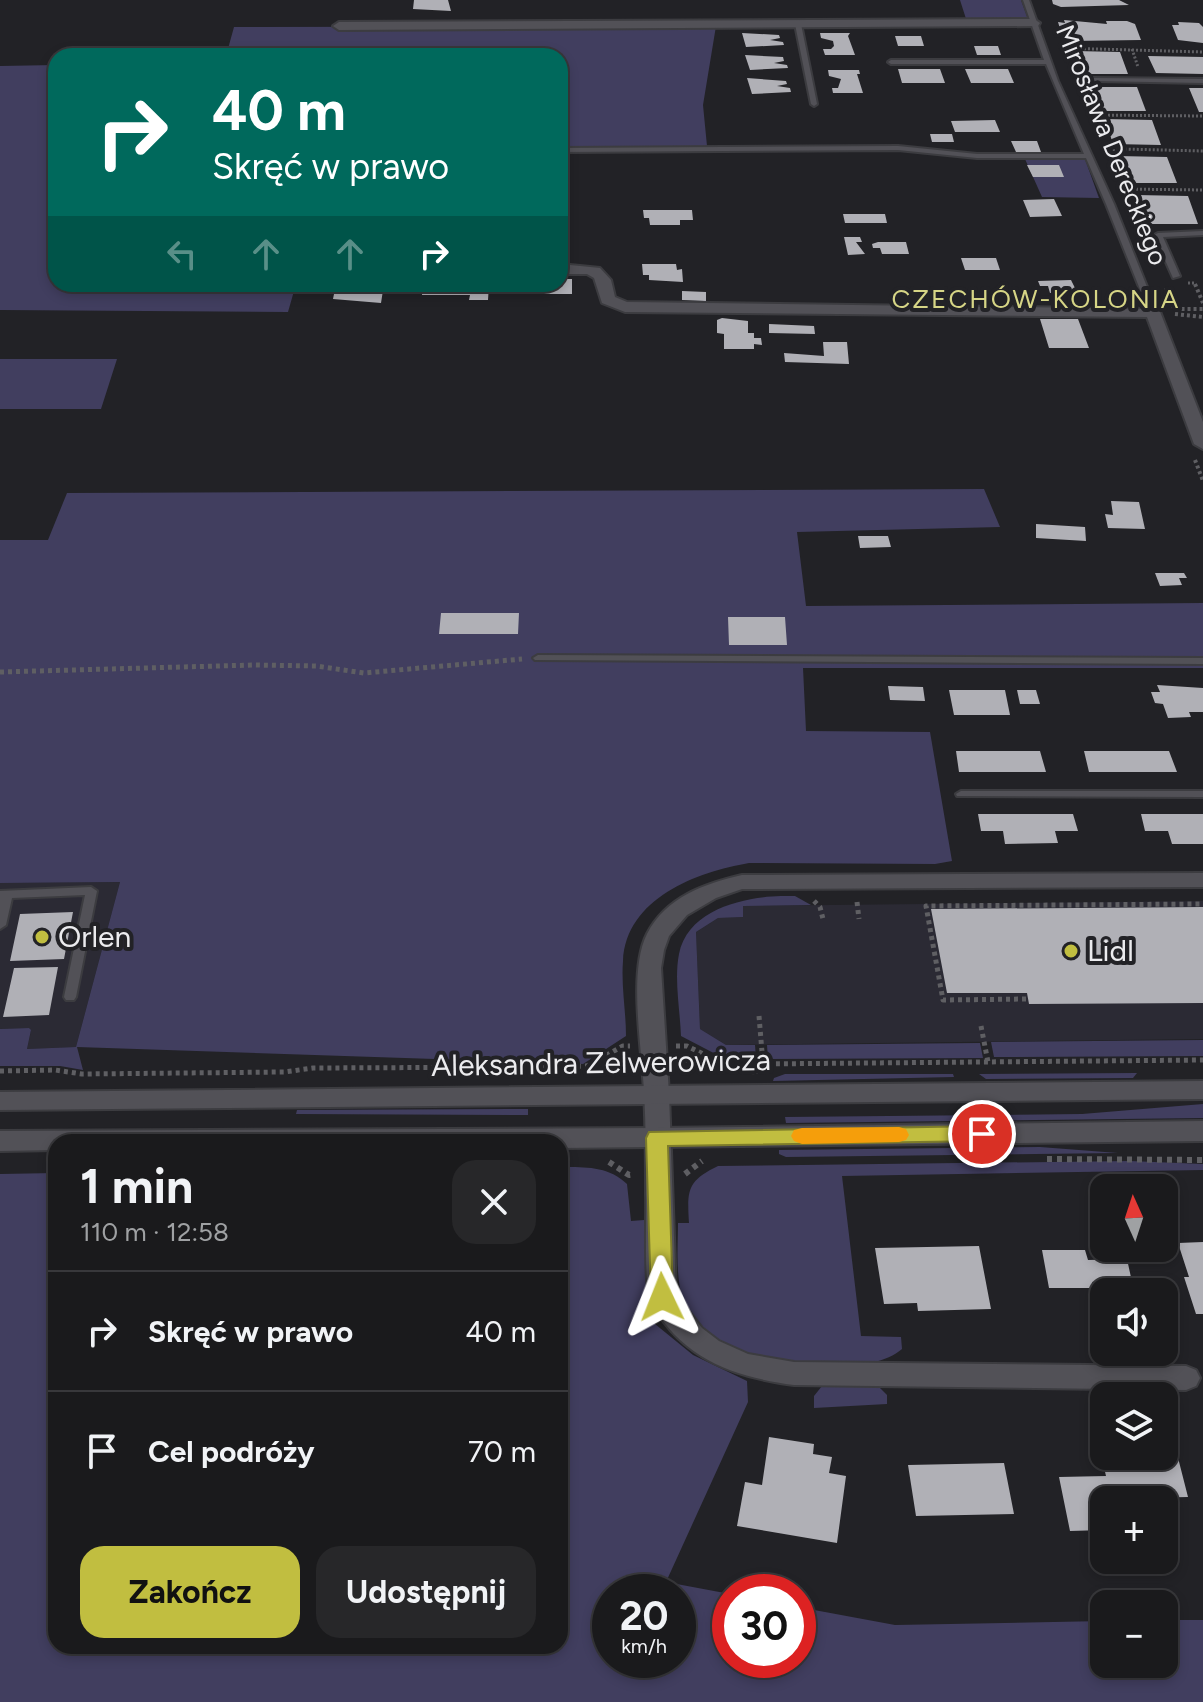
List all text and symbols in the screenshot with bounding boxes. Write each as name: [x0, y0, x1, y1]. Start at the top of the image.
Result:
street label: Mirosława Dereckiego: [1049, 20, 1175, 270]
text: 40 m: [212, 77, 346, 144]
icon: right: [80, 80, 184, 184]
text: Skręć w prawo: [212, 145, 449, 188]
icon: left: [160, 232, 204, 276]
icon: ahead: [244, 232, 288, 276]
icon: ahead: [328, 232, 372, 276]
icon: right: [412, 232, 456, 276]
district label: CZECHÓW-KOLONIA: [892, 283, 1180, 315]
place label: Orlen: [58, 918, 131, 955]
marker: Orlen: [33, 928, 51, 946]
place label: Lidl: [1087, 932, 1134, 969]
marker: Lidl: [1062, 942, 1080, 960]
street label: Aleksandra Zelwerowicza: [431, 1041, 771, 1084]
pin: [948, 1100, 1016, 1168]
icon: arrive: [960, 1112, 1004, 1156]
text: 1 min: [80, 1157, 193, 1215]
button: close: [452, 1160, 536, 1244]
north arrow: [1090, 1174, 1178, 1262]
map controls: [1090, 1174, 1178, 1678]
text: 110 m · 12:58: [80, 1216, 229, 1248]
position arrow: [620, 1255, 704, 1339]
button: sound: [1090, 1278, 1178, 1366]
icon: right: [80, 1309, 124, 1353]
text: Skręć w prawo: [148, 1313, 353, 1350]
text: 40 m: [465, 1313, 536, 1350]
button: layers: [1090, 1382, 1178, 1470]
icon: arrive: [80, 1429, 124, 1473]
text: Cel podróży: [148, 1433, 315, 1470]
text: 70 m: [468, 1433, 536, 1470]
button: +: [1090, 1486, 1178, 1574]
button: Zakończ: [80, 1546, 300, 1638]
button: Udostępnij: [316, 1546, 536, 1638]
speed limit sign: 30: [712, 1574, 816, 1678]
button: −: [1090, 1590, 1178, 1678]
text: 20: [619, 1592, 669, 1640]
text: km/h: [621, 1634, 667, 1658]

